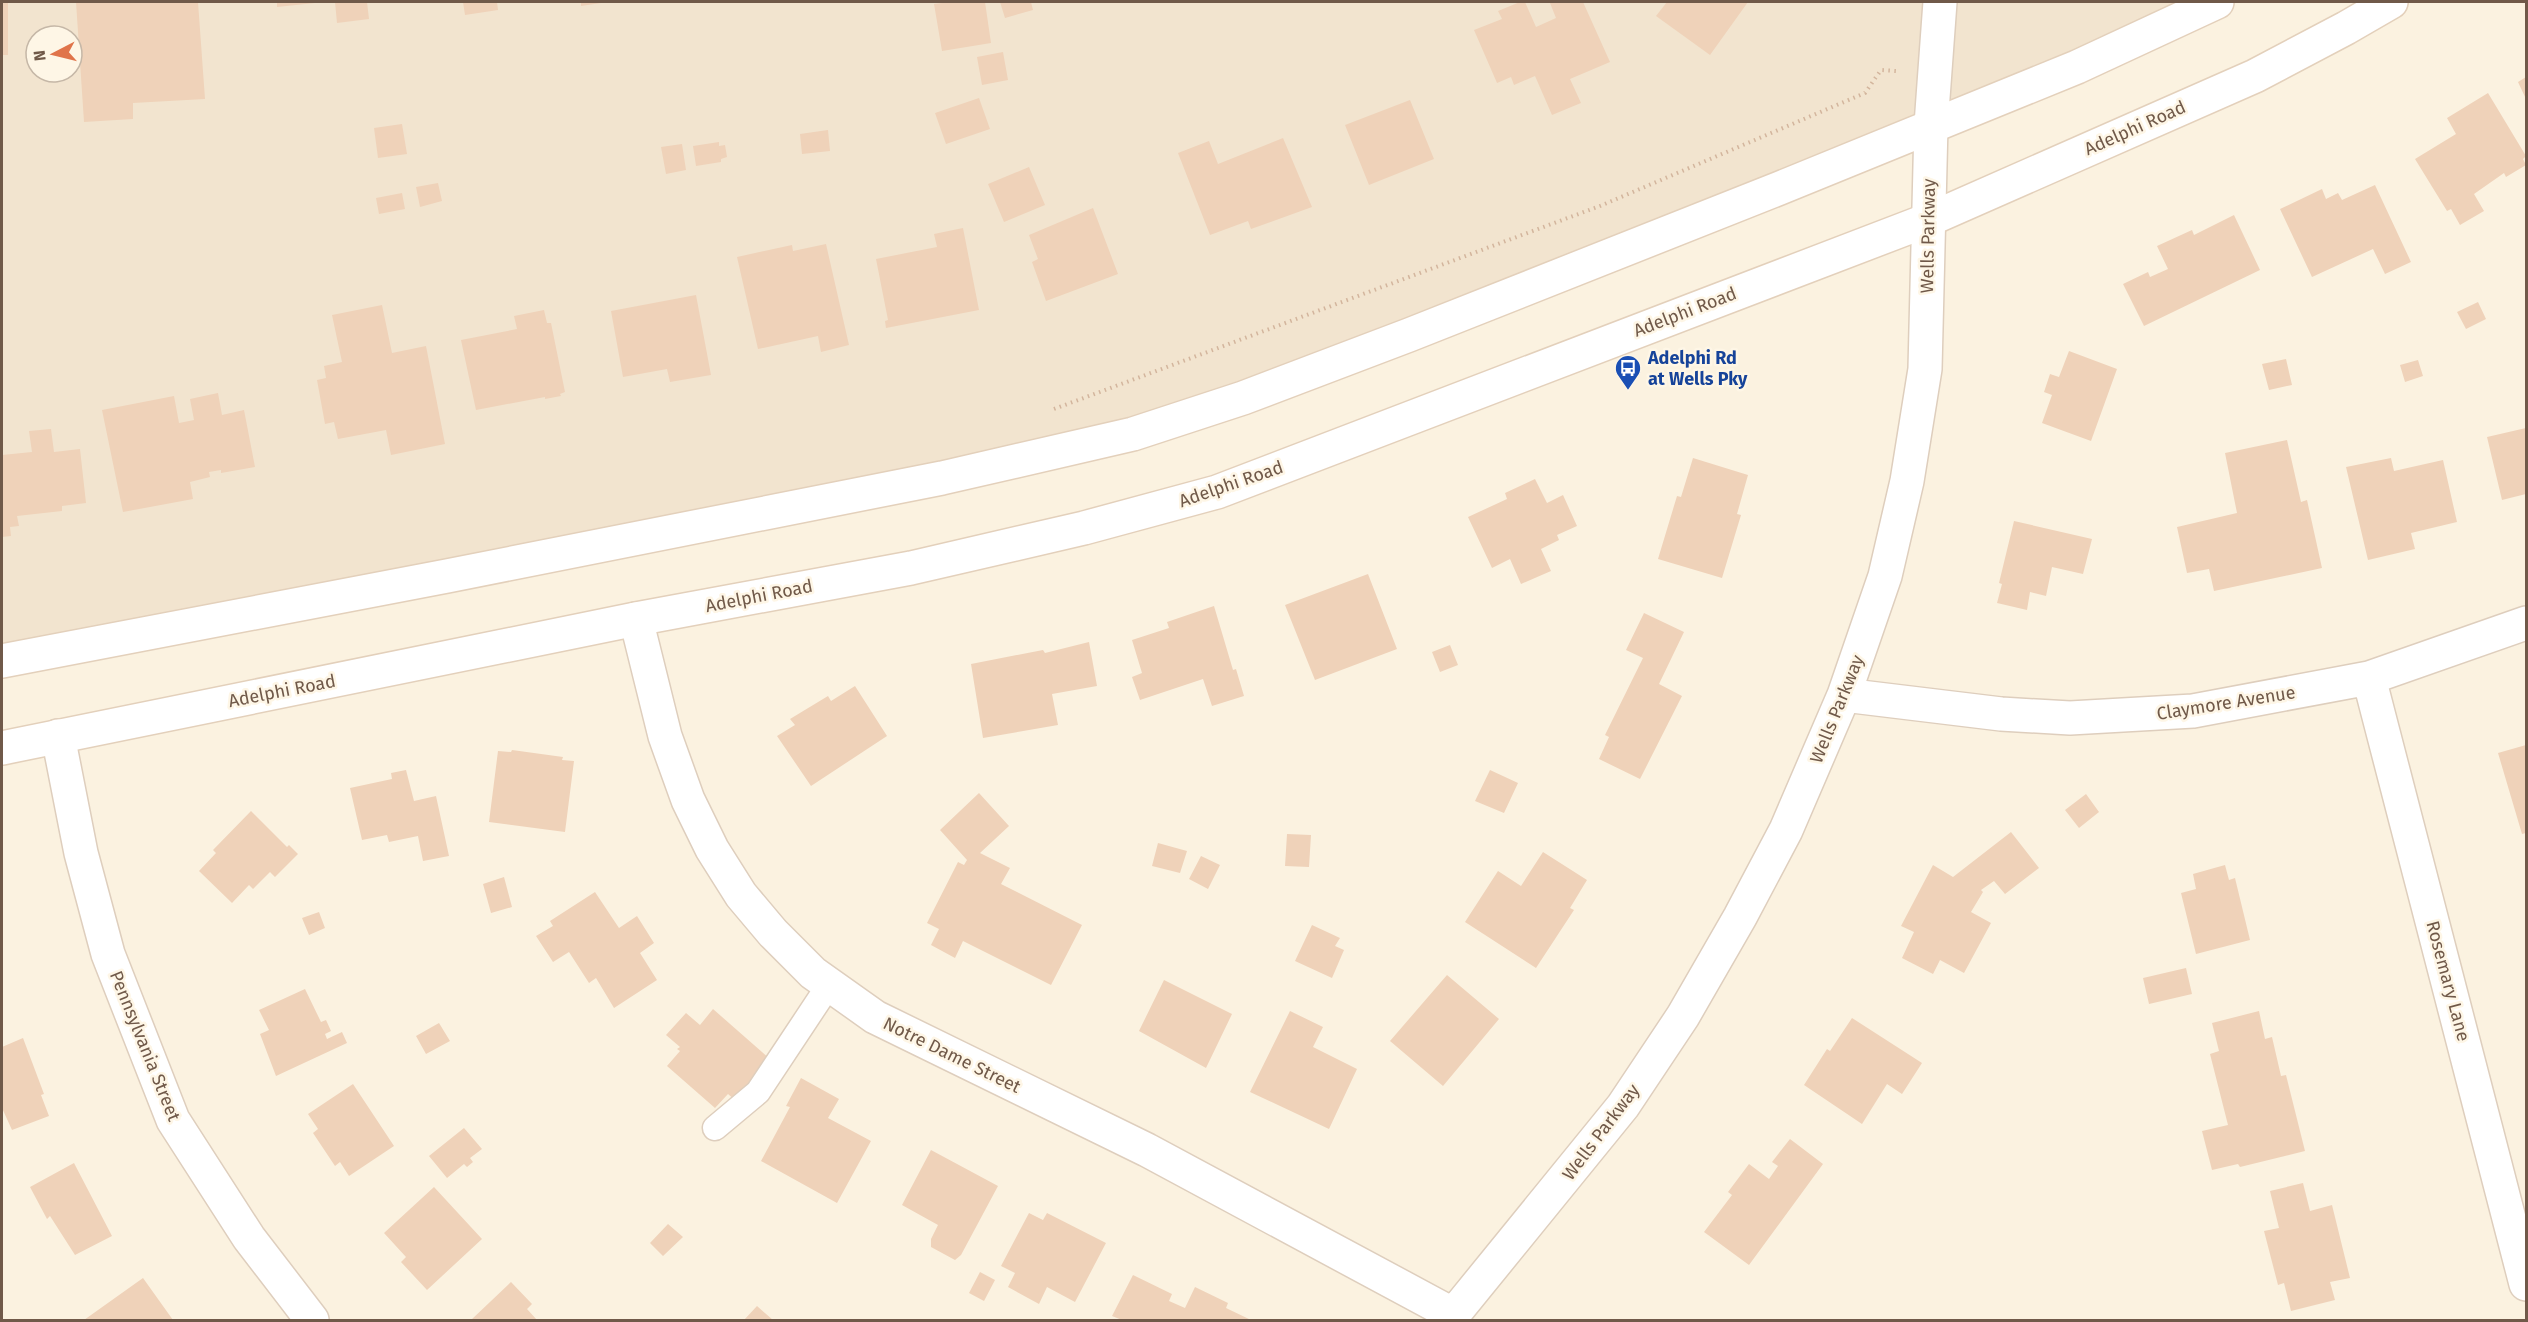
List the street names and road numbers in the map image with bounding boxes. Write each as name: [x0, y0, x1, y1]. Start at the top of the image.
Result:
street label: Adelphi Road: [2081, 96, 2189, 160]
street label: Wells Parkway: [1916, 178, 1940, 294]
street label: Adelphi Road: [1630, 282, 1740, 342]
street label: Adelphi Road: [1176, 456, 1286, 512]
street label: Adelphi Road: [704, 575, 814, 617]
street label: Wells Parkway: [1805, 652, 1869, 766]
street label: Adelphi Road: [227, 670, 337, 712]
street label: Claymore Avenue: [2155, 681, 2297, 725]
street label: Rosemary Lane: [2421, 918, 2475, 1044]
street label: Pennsylvania Street: [105, 968, 185, 1125]
street label: Notre Dame Street: [880, 1012, 1025, 1098]
street label: Wells Parkway: [1558, 1079, 1644, 1184]

